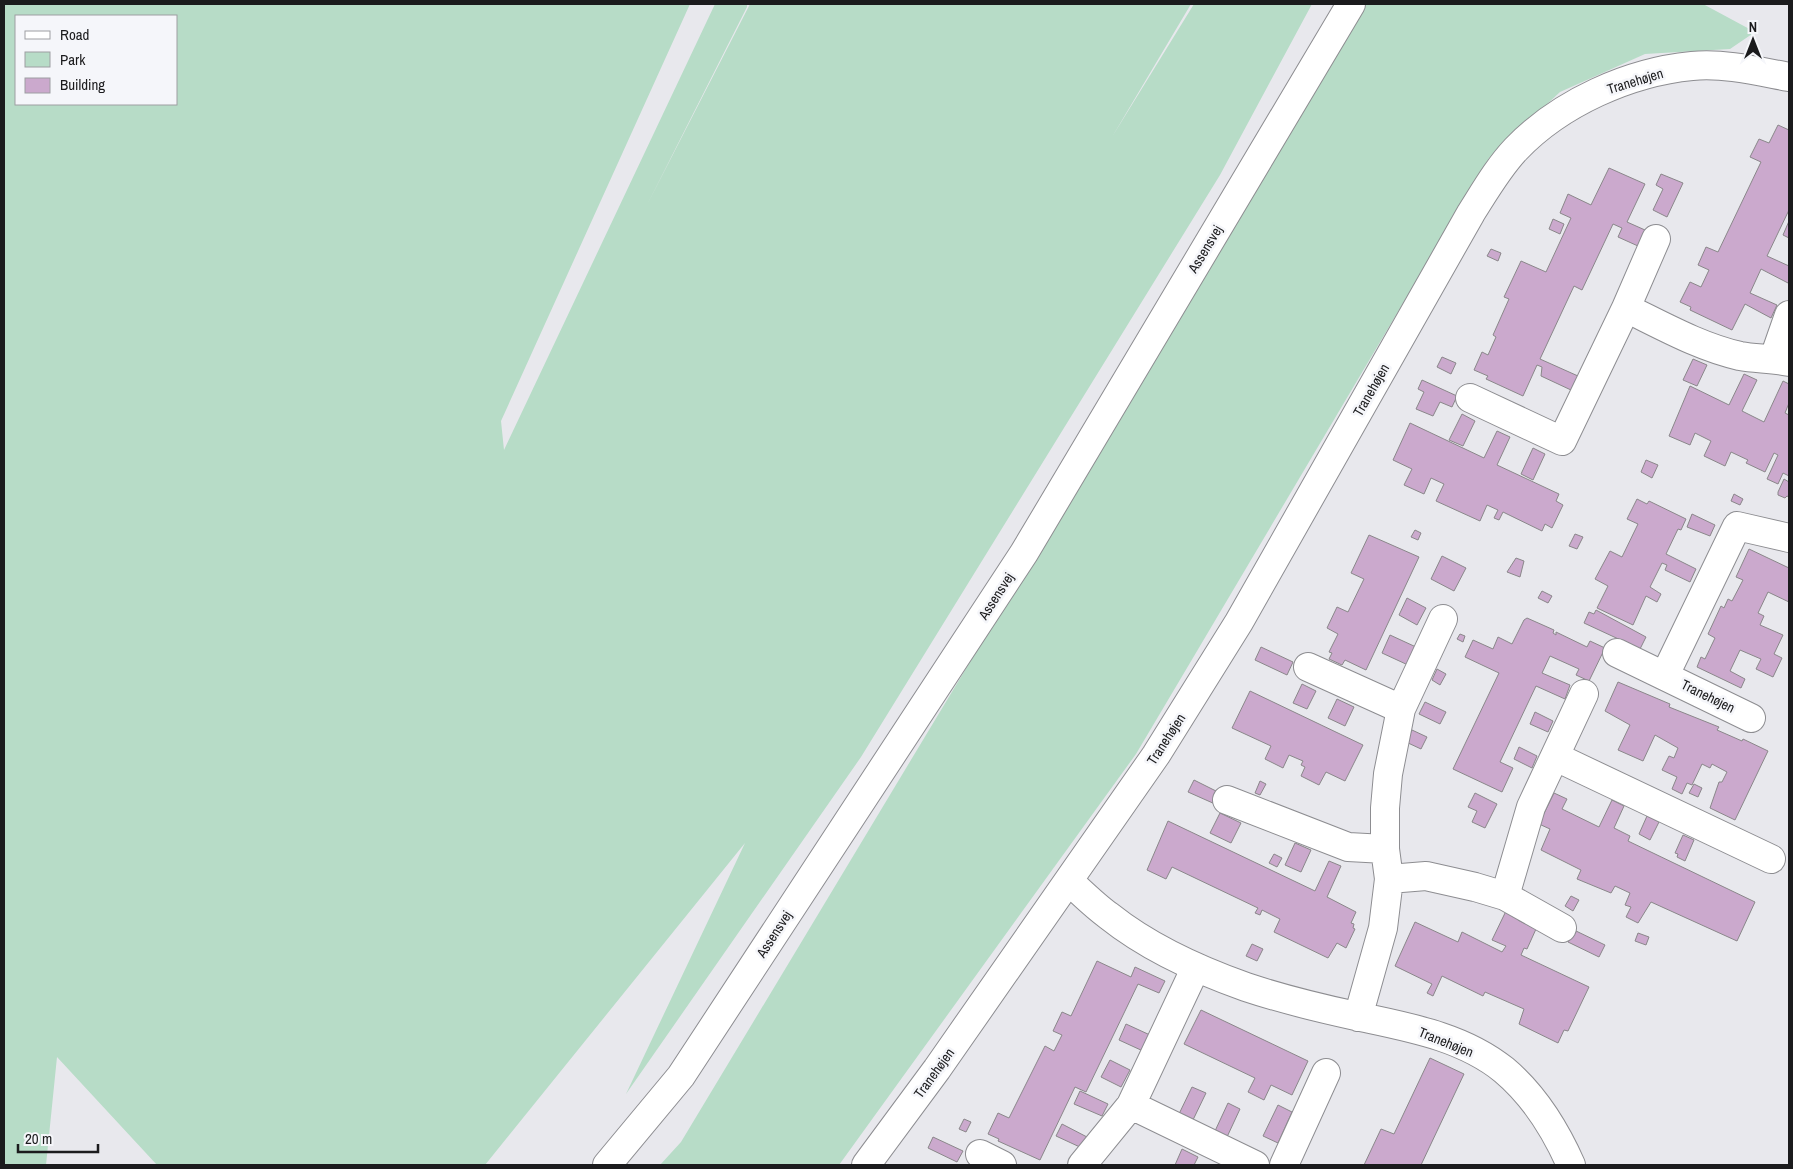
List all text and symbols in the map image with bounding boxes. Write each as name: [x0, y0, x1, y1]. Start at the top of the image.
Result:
legend: [15, 15, 178, 105]
north arrow: [1728, 15, 1778, 65]
text: N: [1749, 18, 1757, 36]
text: Road: [60, 24, 89, 45]
text: Park: [60, 49, 86, 70]
street label: Tranehøjen: [1605, 64, 1665, 98]
text: Building: [60, 74, 105, 95]
street label: Assensvej: [1183, 222, 1226, 277]
street label: Tranehøjen: [1349, 361, 1393, 419]
street label: Assensvej: [974, 569, 1018, 624]
street label: Tranehøjen: [1678, 675, 1738, 717]
street label: Tranehøjen: [1143, 710, 1189, 768]
street label: Assensvej: [752, 907, 796, 962]
street label: Tranehøjen: [1416, 1023, 1476, 1061]
street label: Tranehøjen: [910, 1044, 958, 1102]
scale bar: [18, 1122, 98, 1154]
text: 20 m: [25, 1128, 52, 1149]

